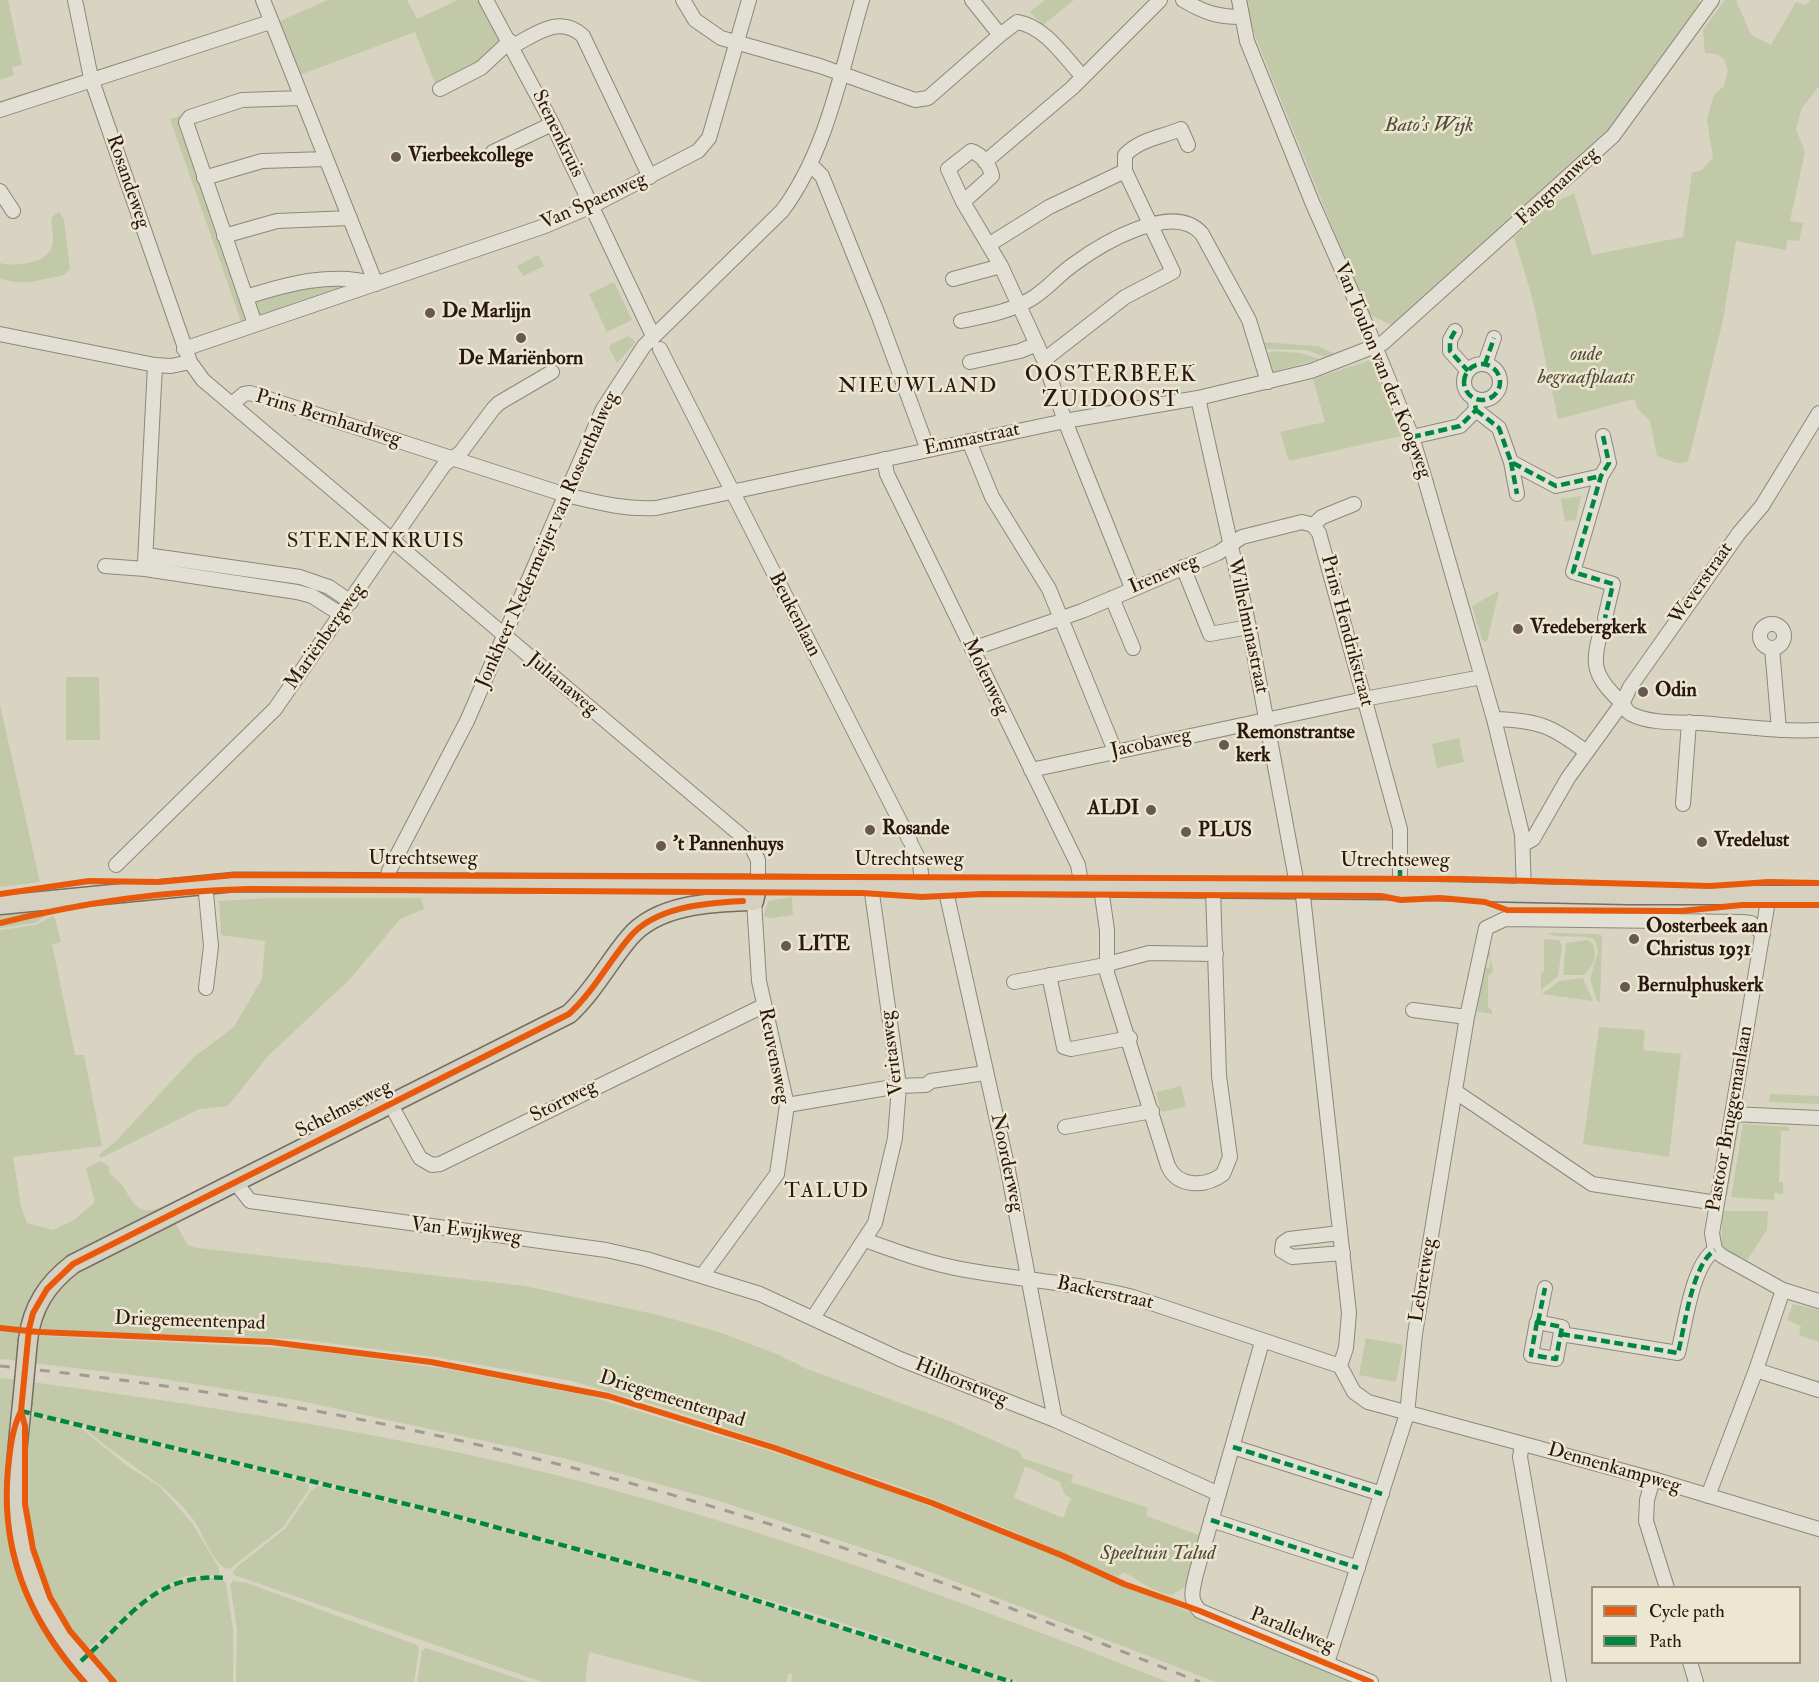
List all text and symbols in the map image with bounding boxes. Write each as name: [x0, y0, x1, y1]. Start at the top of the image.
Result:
street label: Stenenkruis: [525, 86, 589, 182]
park label: Bato's Wijk: [1385, 115, 1473, 139]
street label: Rosandeweg: [100, 132, 154, 232]
street label: Fangmanweg: [1512, 143, 1604, 231]
place label: Vierbeekcollege: [408, 145, 533, 169]
marker: Vierbeekcollege: [389, 150, 403, 164]
street label: Van Spaenweg: [537, 168, 651, 236]
street label: Van Toulon van der Koogweg: [1328, 259, 1436, 483]
place label: De Marlijn: [442, 301, 531, 325]
marker: De Marlijn: [423, 306, 437, 320]
marker: De Mariënborn: [514, 331, 528, 345]
park label: oude begraafplaats: [1538, 344, 1634, 391]
place label: De Mariënborn: [459, 348, 583, 372]
district label: OOSTERBEEK ZUIDOOST: [1025, 363, 1197, 414]
district label: NIEUWLAND: [838, 374, 998, 400]
street label: Prins Bernhardweg: [252, 385, 404, 453]
street label: Jonkheer Nedermeijer van Rosenthalweg: [472, 388, 624, 692]
street label: Emmastraat: [922, 418, 1022, 462]
district label: STENENKRUIS: [287, 529, 465, 555]
street label: Weverstraat: [1665, 538, 1739, 630]
street label: Ireneweg: [1126, 550, 1202, 600]
street label: Prins Hendrikstraat: [1314, 552, 1378, 710]
street label: Wilhelminastraat: [1221, 556, 1273, 696]
street label: Beukenlaan: [763, 569, 825, 661]
street label: Mariënbergweg: [280, 579, 372, 695]
place label: Vredebergkerk: [1530, 617, 1646, 641]
marker: Vredebergkerk: [1511, 622, 1525, 636]
street label: Molenweg: [956, 635, 1014, 719]
street label: Julianaweg: [522, 648, 602, 722]
place label: Odin: [1655, 680, 1697, 704]
marker: Odin: [1636, 685, 1650, 699]
place label: Remonstrantse kerk: [1236, 722, 1355, 769]
street label: Jacobaweg: [1109, 724, 1193, 764]
marker: Remonstrantse kerk: [1217, 738, 1231, 752]
place label: ALDI: [1088, 798, 1139, 822]
marker: ALDI: [1144, 803, 1158, 817]
place label: Rosande: [882, 818, 949, 842]
place label: PLUS: [1198, 820, 1252, 844]
marker: Rosande: [863, 823, 877, 837]
marker: PLUS: [1179, 825, 1193, 839]
place label: Vredelust: [1714, 830, 1789, 854]
place label: 't Pannenhuys: [673, 834, 784, 858]
marker: Vredelust: [1695, 835, 1709, 849]
marker: 't Pannenhuys: [654, 839, 668, 853]
street label: Utrechtseweg: [368, 848, 478, 872]
street label: Utrechtseweg: [854, 849, 964, 873]
street label: Utrechtseweg: [1340, 850, 1450, 874]
place label: Oosterbeek aan Christus 1931: [1646, 916, 1768, 963]
marker: Oosterbeek aan Christus 1931: [1627, 932, 1641, 946]
place label: LITE: [798, 934, 850, 958]
marker: LITE: [779, 939, 793, 953]
place label: Bernulphuskerk: [1637, 975, 1764, 999]
marker: Bernulphuskerk: [1618, 980, 1632, 994]
street label: Reuvensweg: [752, 1006, 794, 1106]
street label: Veritasweg: [876, 1009, 910, 1097]
street label: Pastoor Bruggemanlaan: [1703, 1024, 1759, 1214]
street label: Stortweg: [527, 1075, 601, 1129]
street label: Schelmseweg: [292, 1076, 396, 1144]
street label: Noorderweg: [984, 1112, 1028, 1214]
district label: TALUD: [784, 1179, 870, 1205]
street label: Van Ewijkweg: [409, 1213, 523, 1251]
street label: Lebretweg: [1405, 1236, 1443, 1324]
street label: Backerstraat: [1054, 1272, 1156, 1316]
street label: Driegemeentenpad: [114, 1307, 266, 1337]
street label: Hilhorstweg: [911, 1353, 1011, 1413]
street label: Driegemeentenpad: [596, 1366, 748, 1434]
street label: Dennenkampweg: [1545, 1439, 1683, 1499]
park label: Speeltuin Talud: [1100, 1543, 1216, 1567]
legend: [1591, 1586, 1801, 1664]
text: Cycle path: [1649, 1600, 1725, 1623]
street label: Parallelweg: [1246, 1603, 1338, 1659]
text: Path: [1649, 1630, 1682, 1653]

